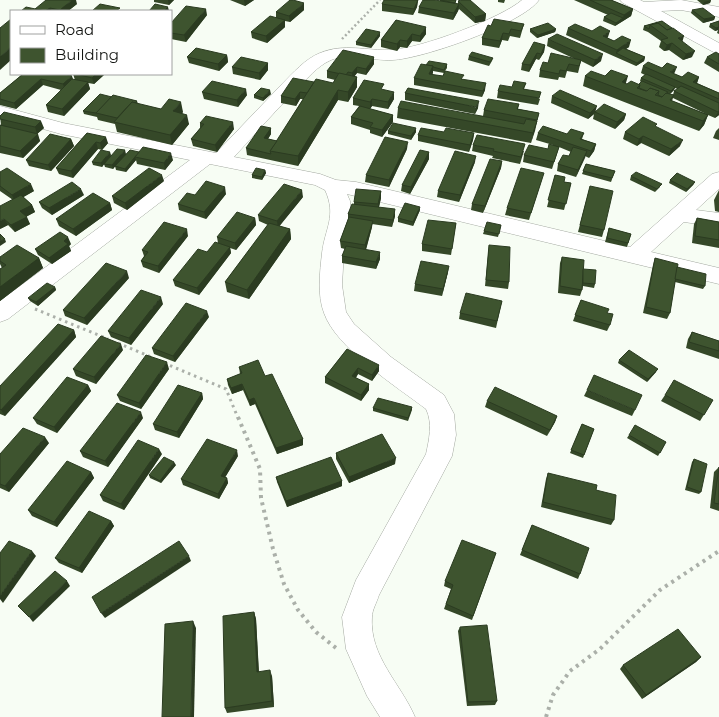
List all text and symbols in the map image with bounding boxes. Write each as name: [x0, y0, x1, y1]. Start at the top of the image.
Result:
legend: [10, 10, 172, 75]
text: Road: [55, 20, 94, 39]
text: Building: [55, 45, 119, 64]

